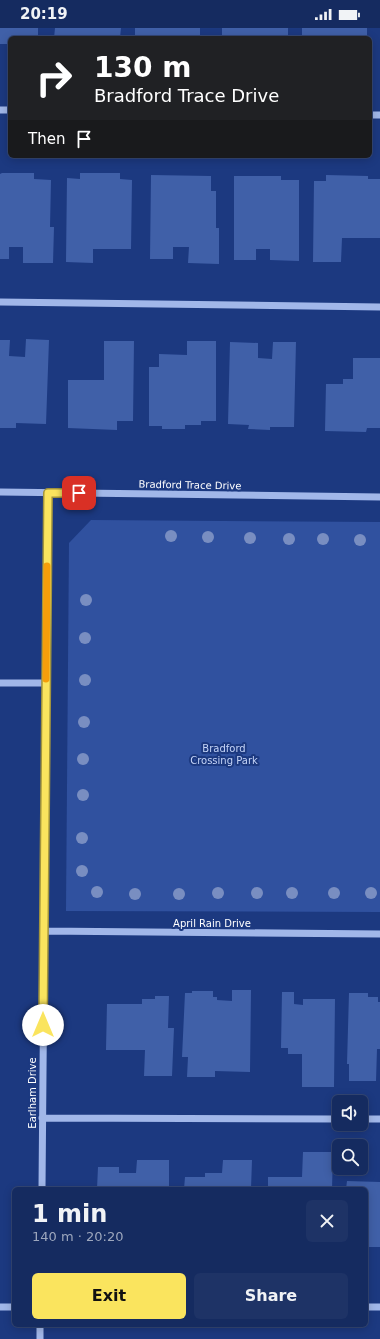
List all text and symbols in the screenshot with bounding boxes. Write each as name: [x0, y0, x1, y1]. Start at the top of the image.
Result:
text: 20:19: [20, 5, 68, 23]
text: 130 m: [94, 51, 191, 84]
icon: right: [28, 52, 80, 104]
text: Bradford Trace Drive: [94, 85, 279, 106]
icon: arrive: [73, 128, 95, 150]
text: Then: [28, 130, 65, 148]
pin: [62, 476, 96, 510]
street label: Bradford Trace Drive: [138, 479, 242, 491]
icon: arrive: [68, 482, 90, 504]
park label: Bradford Crossing Park: [190, 743, 258, 766]
street label: April Rain Drive: [173, 918, 251, 929]
position arrow: [22, 1004, 64, 1046]
street label: Earlham Drive: [27, 1057, 38, 1129]
map controls: [332, 1095, 368, 1175]
button: sound: [332, 1095, 368, 1131]
button: search: [332, 1139, 368, 1175]
text: 1 min: [32, 1200, 107, 1228]
button: close: [306, 1200, 348, 1242]
text: 140 m · 20:20: [32, 1229, 123, 1244]
button: Exit: [32, 1273, 186, 1319]
button: Share: [194, 1273, 348, 1319]

